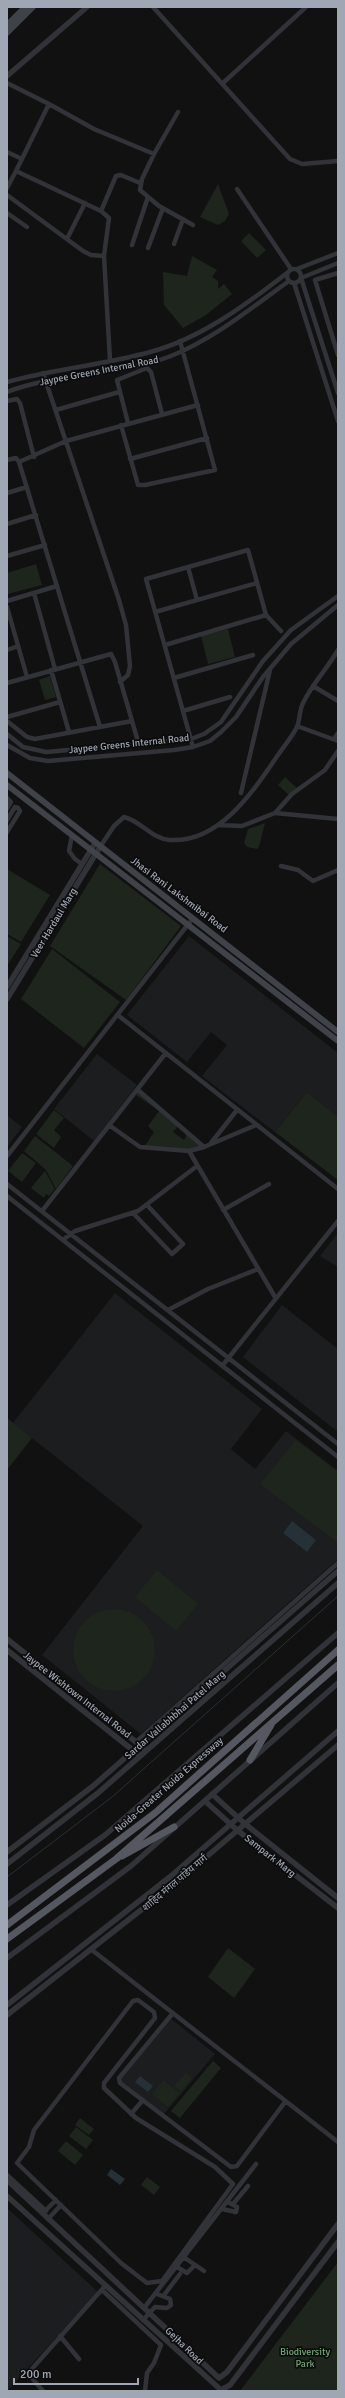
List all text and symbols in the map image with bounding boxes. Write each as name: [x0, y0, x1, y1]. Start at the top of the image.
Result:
street label: Jaypee Greens Internal Road: [39, 354, 159, 388]
street label: Jaypee Greens Internal Road: [68, 732, 190, 756]
street label: Jhasi Rani Lakshmibai Road: [128, 855, 230, 935]
street label: Veer Hardaul Marg: [28, 886, 80, 960]
street label: Jaypee Wishtown Internal Road: [21, 1649, 133, 1741]
street label: Sardar Vallabhbhai Patel Marg: [122, 1668, 228, 1762]
street label: Noida-Greater Noida Expressway: [112, 1734, 226, 1835]
street label: Sampark Marg: [242, 1832, 298, 1880]
street label: शाहिद मंगल पांडेय मार्ग: [140, 1852, 211, 1914]
street label: Gejha Road: [162, 2325, 206, 2367]
park label: Biodiversity Park: [280, 2346, 330, 2370]
scale bar: [14, 2360, 138, 2386]
text: 200 m: [20, 2367, 52, 2382]

